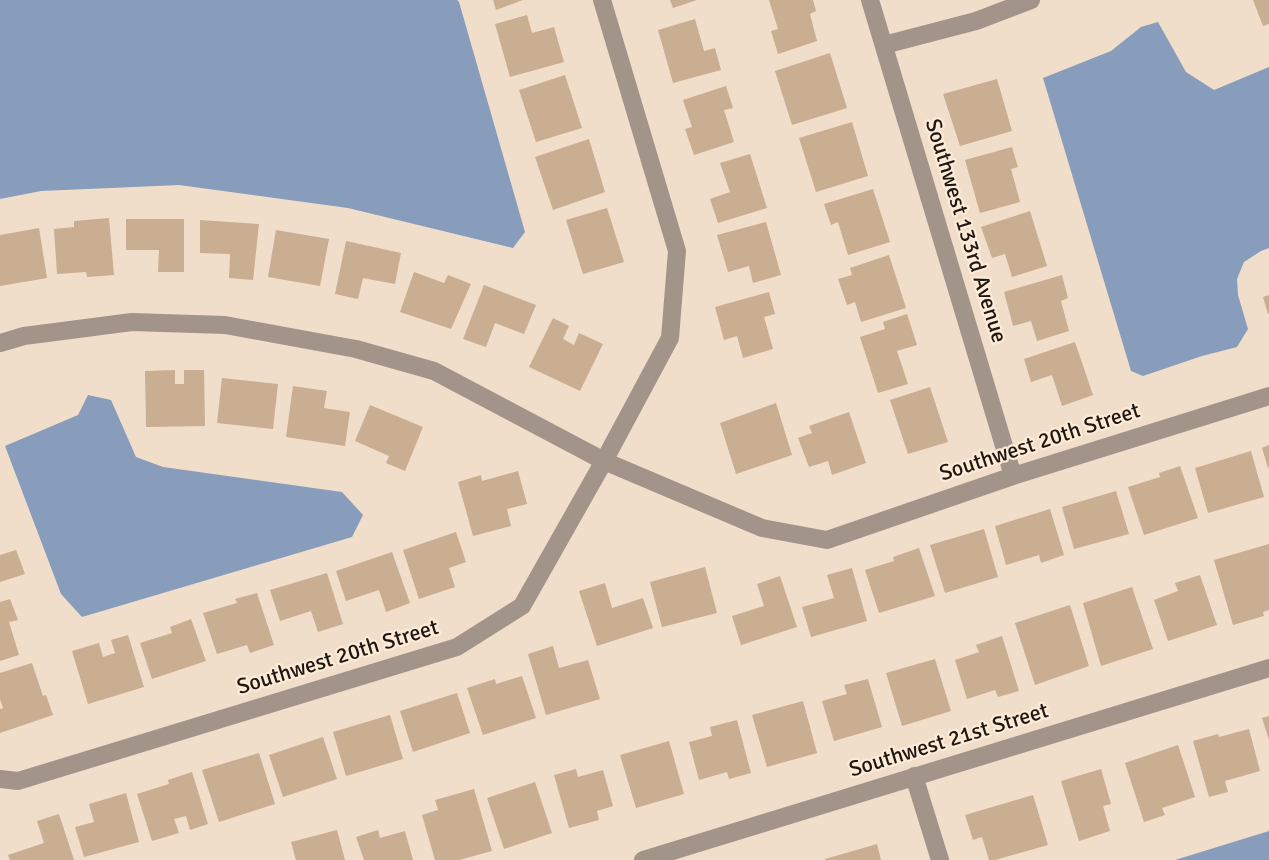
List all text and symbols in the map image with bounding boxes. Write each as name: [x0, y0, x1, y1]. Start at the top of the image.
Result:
street label: Southwest 133rd Avenue: [918, 116, 1012, 346]
street label: Southwest 20th Street: [936, 398, 1144, 488]
street label: Southwest 20th Street: [234, 615, 442, 701]
street label: Southwest 21st Street: [846, 698, 1052, 784]

